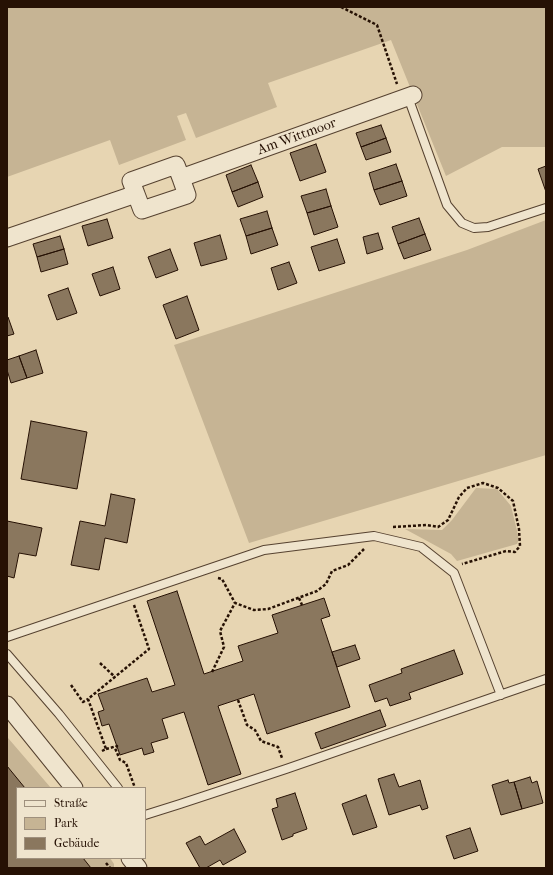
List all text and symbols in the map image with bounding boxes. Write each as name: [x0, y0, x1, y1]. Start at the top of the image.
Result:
street label: Am Wittmoor: [255, 115, 339, 159]
legend: [16, 787, 146, 859]
text: Straße: [54, 796, 88, 810]
text: Park: [54, 816, 78, 830]
text: Gebäude: [54, 836, 99, 850]

